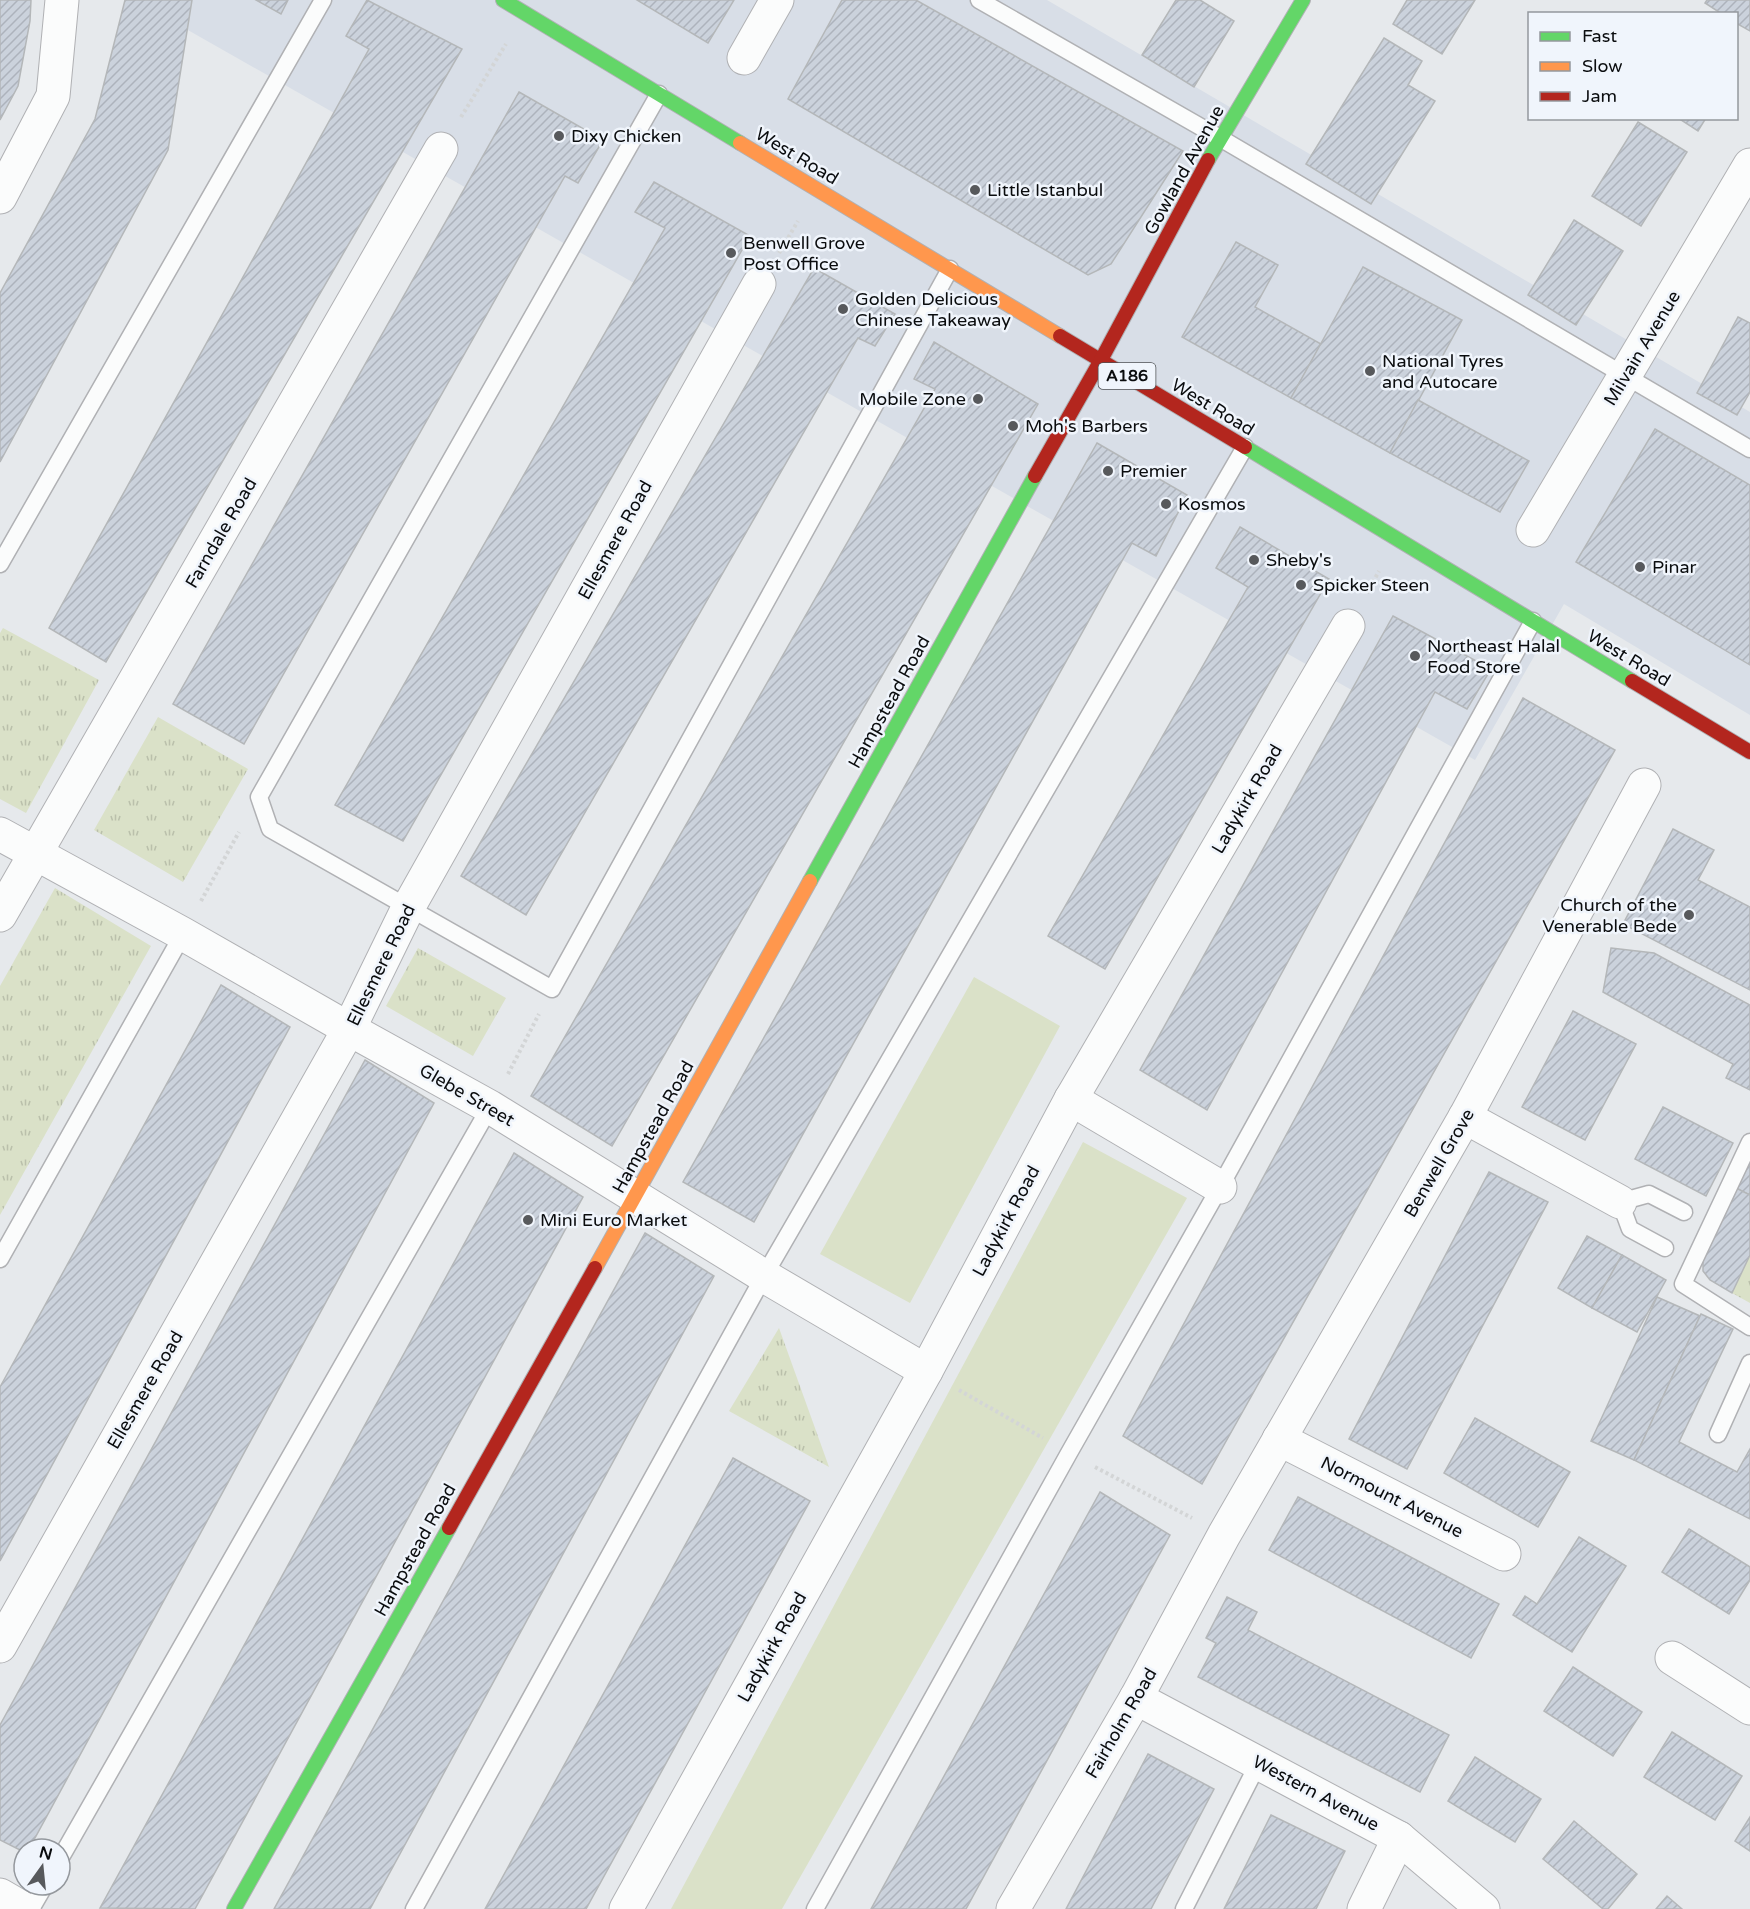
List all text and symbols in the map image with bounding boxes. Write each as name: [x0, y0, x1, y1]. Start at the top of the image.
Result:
legend: [1528, 12, 1738, 120]
text: Fast: [1582, 25, 1617, 47]
text: Slow: [1582, 55, 1623, 77]
text: Jam: [1582, 85, 1617, 107]
street label: Gowland Avenue: [1139, 101, 1229, 239]
street label: West Road: [752, 123, 842, 189]
place label: Dixy Chicken: [571, 125, 682, 147]
marker: Dixy Chicken: [552, 129, 566, 143]
place label: Little Istanbul: [987, 179, 1103, 201]
marker: Little Istanbul: [968, 183, 982, 197]
place label: Benwell Grove Post Office: [743, 232, 865, 275]
marker: Benwell Grove Post Office: [724, 246, 738, 260]
street label: Milvain Avenue: [1599, 287, 1685, 409]
place label: Golden Delicious Chinese Takeaway: [855, 288, 1011, 331]
marker: Golden Delicious Chinese Takeaway: [836, 302, 850, 316]
place label: National Tyres and Autocare: [1382, 350, 1504, 393]
road number: A186: [1098, 363, 1156, 389]
marker: National Tyres and Autocare: [1363, 364, 1377, 378]
street label: West Road: [1168, 374, 1258, 440]
place label: Mobile Zone: [859, 388, 966, 410]
marker: Mobile Zone: [971, 392, 985, 406]
place label: Moh's Barbers: [1025, 415, 1148, 437]
marker: Moh's Barbers: [1006, 419, 1020, 433]
place label: Premier: [1120, 460, 1187, 482]
marker: Premier: [1101, 464, 1115, 478]
street label: Farndale Road: [181, 474, 261, 592]
street label: Ellesmere Road: [573, 477, 657, 603]
place label: Kosmos: [1178, 493, 1246, 515]
marker: Kosmos: [1159, 497, 1173, 511]
place label: Sheby's: [1266, 549, 1332, 571]
marker: Sheby's: [1247, 553, 1261, 567]
place label: Pinar: [1652, 556, 1697, 578]
marker: Pinar: [1633, 560, 1647, 574]
place label: Spicker Steen: [1313, 574, 1430, 596]
marker: Spicker Steen: [1294, 578, 1308, 592]
street label: West Road: [1584, 625, 1674, 691]
street label: Hampstead Road: [843, 632, 935, 772]
place label: Northeast Halal Food Store: [1427, 635, 1560, 678]
marker: Northeast Halal Food Store: [1408, 649, 1422, 663]
street label: Ladykirk Road: [1207, 740, 1287, 858]
place label: Church of the Venerable Bede: [1542, 894, 1677, 937]
street label: Ellesmere Road: [342, 901, 420, 1029]
marker: Church of the Venerable Bede: [1682, 908, 1696, 922]
street label: Hampstead Road: [607, 1057, 699, 1197]
street label: Glebe Street: [416, 1059, 518, 1131]
street label: Benwell Grove: [1399, 1105, 1479, 1221]
street label: Ladykirk Road: [968, 1162, 1044, 1280]
place label: Mini Euro Market: [540, 1209, 688, 1231]
marker: Mini Euro Market: [521, 1213, 535, 1227]
street label: Ellesmere Road: [102, 1327, 188, 1453]
street label: Normount Avenue: [1317, 1452, 1467, 1542]
street label: Hampstead Road: [369, 1480, 461, 1620]
street label: Ladykirk Road: [733, 1588, 811, 1706]
street label: Fairholm Road: [1080, 1664, 1162, 1782]
street label: Western Avenue: [1249, 1750, 1383, 1836]
north arrow: [12, 1837, 72, 1897]
text: N: [37, 1842, 54, 1865]

